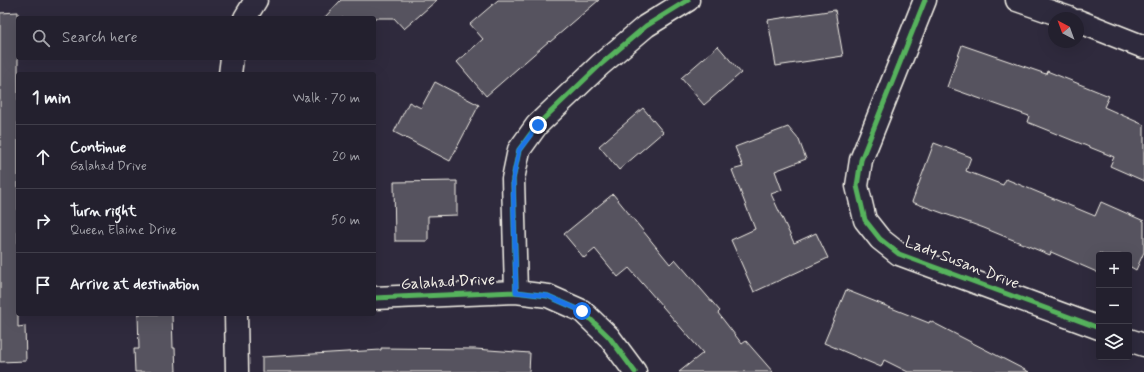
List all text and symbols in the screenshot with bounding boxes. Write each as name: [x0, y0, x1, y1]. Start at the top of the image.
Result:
north arrow: [1048, 12, 1084, 48]
search box: [16, 16, 376, 60]
icon: search: [30, 27, 52, 49]
text: Search here: [62, 28, 138, 48]
text: 1 min: [32, 87, 71, 109]
text: Walk · 70 m: [293, 90, 360, 107]
route end: [529, 116, 547, 134]
text: Continue: [70, 138, 126, 158]
icon: ahead: [32, 146, 54, 168]
text: 20 m: [332, 148, 360, 165]
text: Galahad Drive: [70, 158, 147, 175]
text: Turn right: [70, 202, 137, 222]
icon: right: [32, 210, 54, 232]
text: 50 m: [331, 212, 360, 229]
text: Queen Elaine Drive: [70, 222, 177, 239]
street label: Lady Susan Drive: [902, 231, 1022, 295]
map controls: [1096, 252, 1132, 360]
button: +: [1096, 252, 1132, 288]
street label: Galahad Drive: [400, 269, 496, 295]
icon: arrive: [32, 274, 54, 296]
text: Arrive at destination: [70, 275, 199, 295]
button: −: [1096, 288, 1132, 324]
route start: [573, 302, 591, 320]
button: layers: [1096, 324, 1132, 360]

